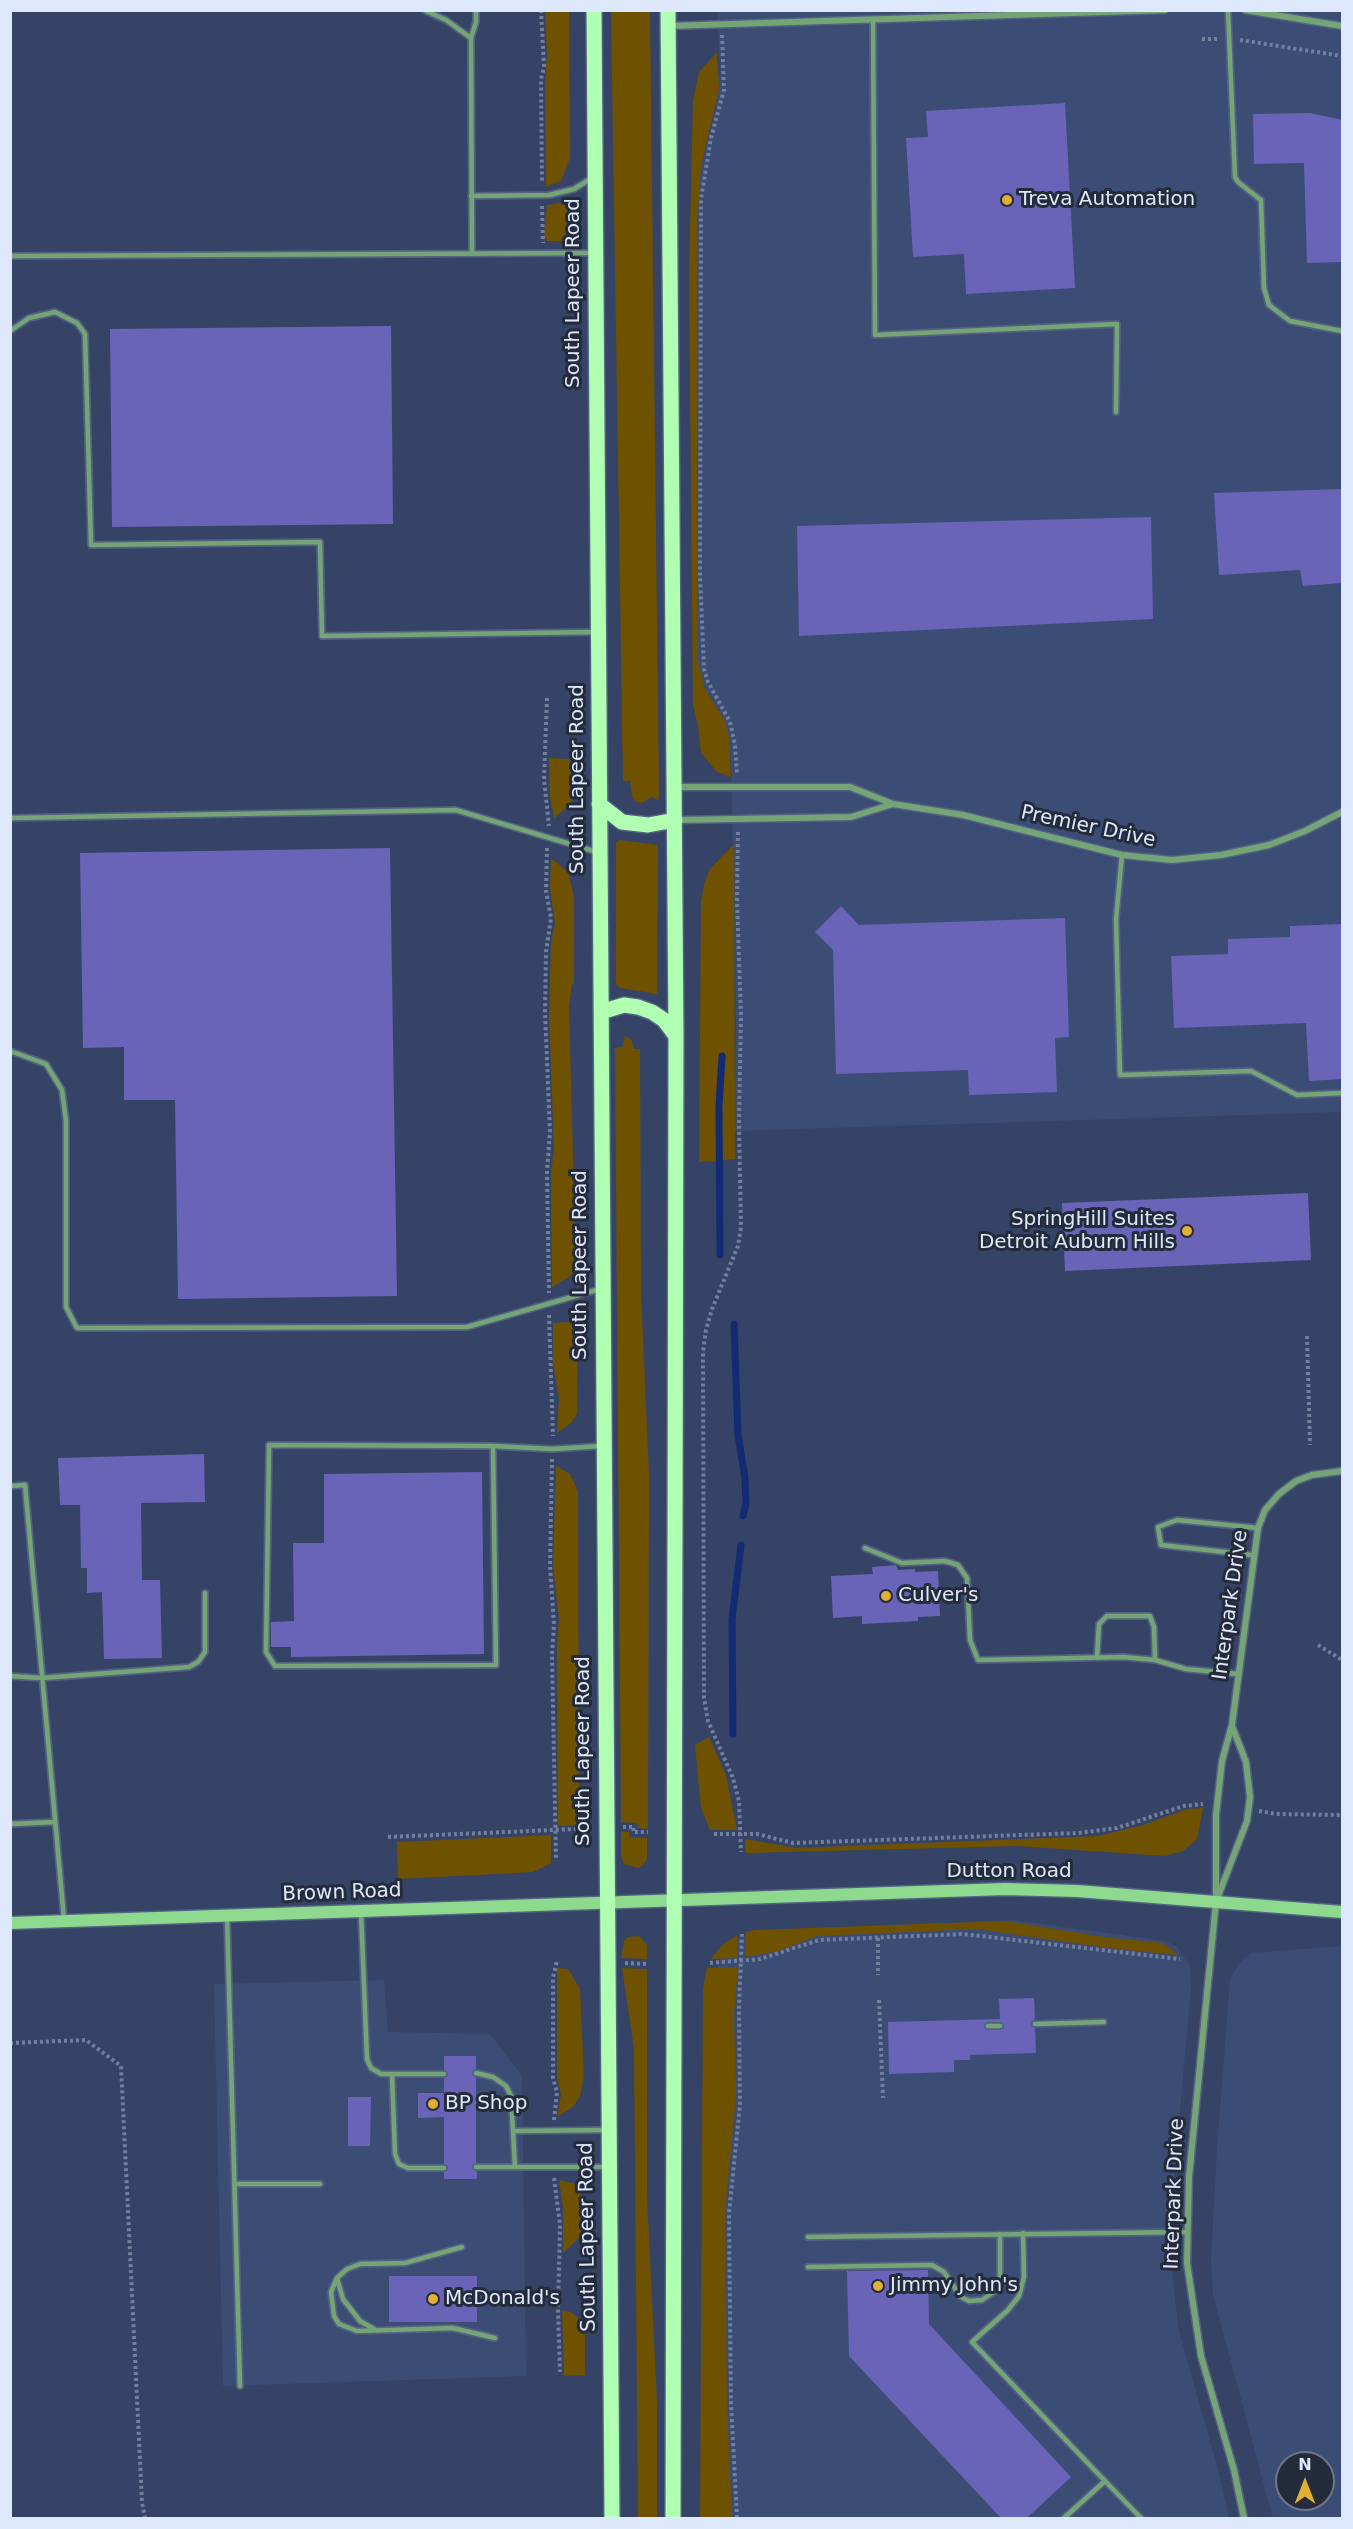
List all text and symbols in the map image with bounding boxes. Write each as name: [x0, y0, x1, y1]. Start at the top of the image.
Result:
place label: Treva Automation: [1019, 188, 1195, 212]
marker: Treva Automation: [1000, 193, 1014, 207]
street label: South Lapeer Road: [562, 198, 586, 388]
street label: South Lapeer Road: [566, 684, 590, 874]
street label: Premier Drive: [1018, 801, 1158, 853]
street label: South Lapeer Road: [569, 1170, 593, 1360]
place label: SpringHill Suites Detroit Auburn Hills: [979, 1208, 1175, 1255]
marker: SpringHill Suites Detroit Auburn Hills: [1180, 1224, 1194, 1238]
street label: Interpark Drive: [1209, 1528, 1253, 1682]
place label: Culver's: [898, 1584, 978, 1608]
marker: Culver's: [879, 1589, 893, 1603]
street label: South Lapeer Road: [572, 1656, 596, 1846]
street label: Dutton Road: [946, 1860, 1072, 1884]
street label: Brown Road: [282, 1879, 402, 1907]
place label: BP Shop: [445, 2092, 527, 2116]
marker: BP Shop: [426, 2097, 440, 2111]
street label: Interpark Drive: [1160, 2118, 1190, 2270]
street label: South Lapeer Road: [574, 2142, 602, 2332]
place label: Jimmy John's: [890, 2274, 1018, 2298]
marker: Jimmy John's: [871, 2279, 885, 2293]
place label: McDonald's: [445, 2287, 560, 2311]
marker: McDonald's: [426, 2292, 440, 2306]
north arrow: [1275, 2451, 1335, 2511]
text: N: [1298, 2455, 1312, 2474]

